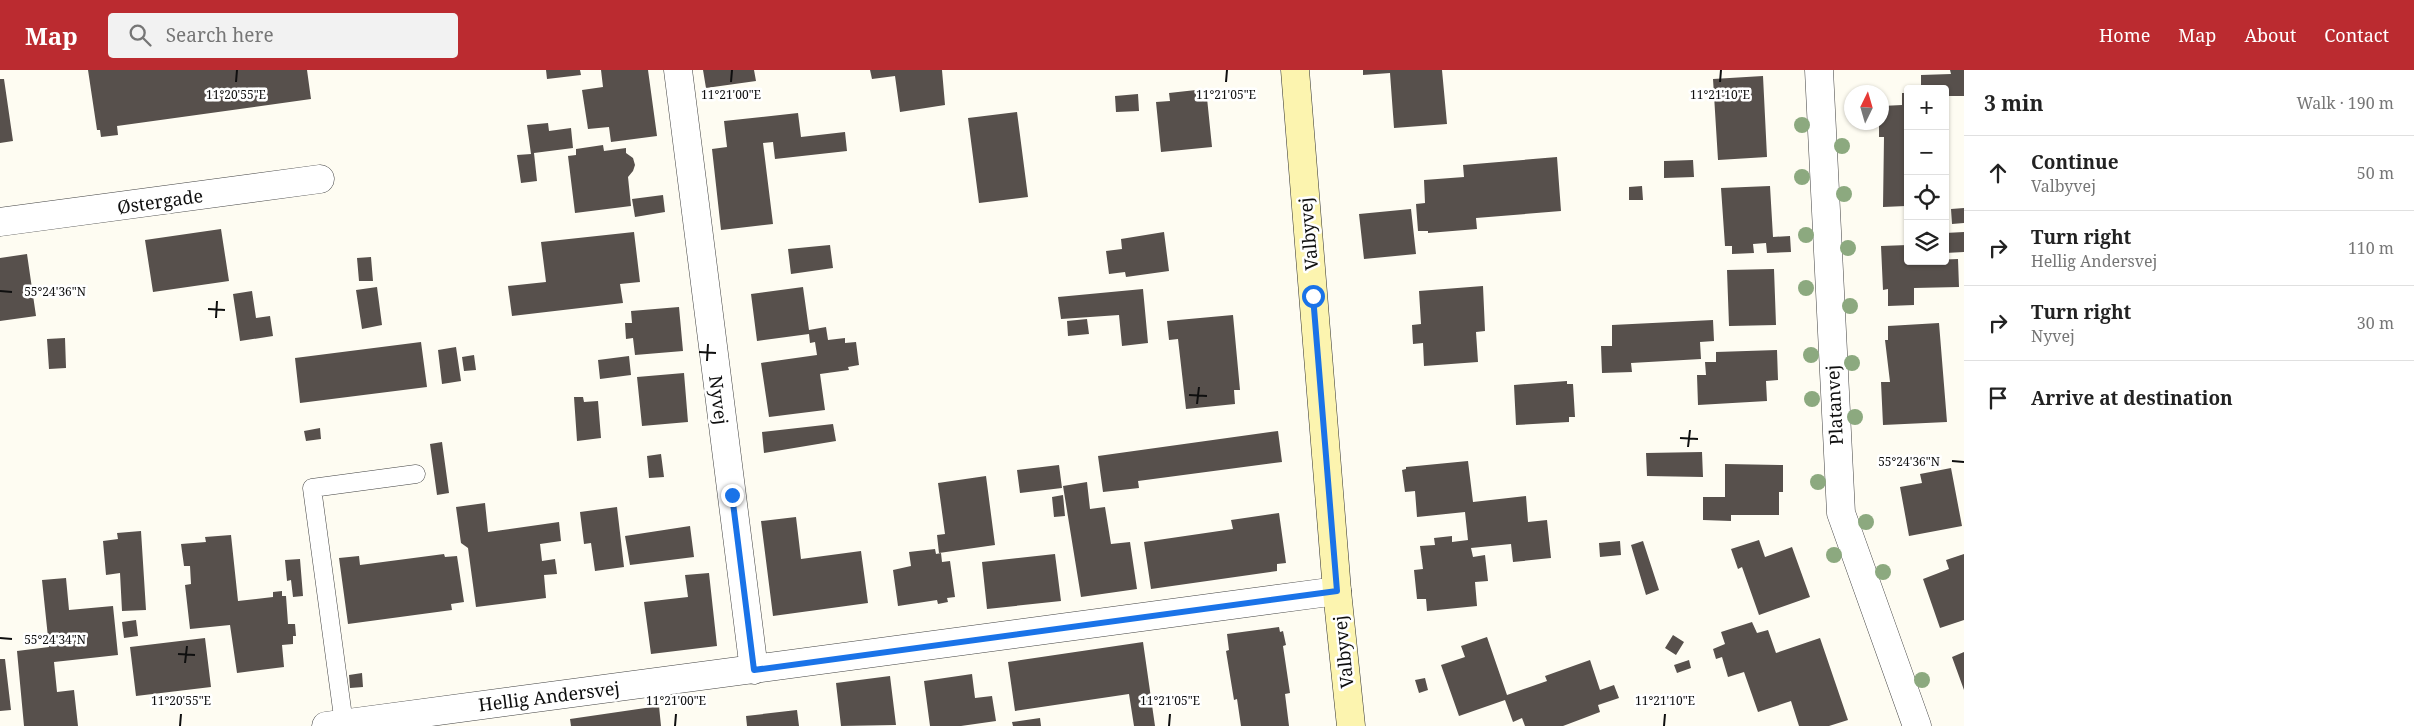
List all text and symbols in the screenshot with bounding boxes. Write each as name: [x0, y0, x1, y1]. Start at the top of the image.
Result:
search box: [108, 13, 458, 58]
text: Map: [25, 19, 78, 52]
icon: search: [126, 21, 154, 49]
text: Search here: [166, 22, 274, 48]
text: Home: [2099, 23, 2150, 47]
text: Map: [2178, 23, 2216, 47]
text: About: [2244, 23, 2296, 47]
text: Contact: [2324, 23, 2389, 47]
north arrow: [1844, 85, 1889, 130]
map controls: [1904, 85, 1949, 265]
button: +: [1904, 85, 1949, 130]
text: 11°20'55"E: [206, 86, 266, 103]
text: 11°21'00"E: [701, 86, 761, 103]
text: 11°21'05"E: [1196, 86, 1256, 103]
text: 11°21'10"E: [1690, 86, 1750, 103]
text: 3 min: [1984, 89, 2043, 117]
text: Walk · 190 m: [2297, 92, 2394, 114]
button: −: [1904, 130, 1949, 175]
text: Continue: [2031, 149, 2119, 175]
icon: ahead: [1984, 159, 2012, 187]
text: 50 m: [2357, 162, 2394, 184]
button: locate: [1904, 175, 1949, 220]
text: Valbyvej: [2031, 175, 2096, 197]
street label: Østergade: [116, 183, 204, 219]
street label: Valbyvej: [1293, 197, 1323, 271]
button: layers: [1904, 220, 1949, 265]
text: Turn right: [2031, 224, 2131, 250]
icon: right: [1984, 234, 2012, 262]
text: 110 m: [2348, 237, 2394, 259]
text: Hellig Andersvej: [2031, 250, 2157, 272]
text: 55°24'36"N: [24, 283, 86, 300]
route start: [1302, 285, 1325, 308]
text: Turn right: [2031, 299, 2131, 325]
icon: right: [1984, 309, 2012, 337]
text: 30 m: [2357, 312, 2394, 334]
text: Nyvej: [2031, 325, 2075, 347]
street label: Platanvej: [1820, 364, 1848, 446]
street label: Nyvej: [704, 374, 734, 426]
icon: arrive: [1984, 384, 2012, 412]
text: Arrive at destination: [2031, 385, 2233, 411]
text: 55°24'36"N: [1878, 453, 1940, 470]
route end: [721, 484, 744, 507]
street label: Valbyvej: [1327, 614, 1359, 690]
text: 55°24'34"N: [24, 631, 86, 648]
street label: Hellig Andersvej: [477, 675, 621, 717]
text: 11°20'55"E: [151, 692, 211, 709]
text: 11°21'00"E: [646, 692, 706, 709]
text: 11°21'05"E: [1140, 692, 1200, 709]
text: 11°21'10"E: [1635, 692, 1695, 709]

